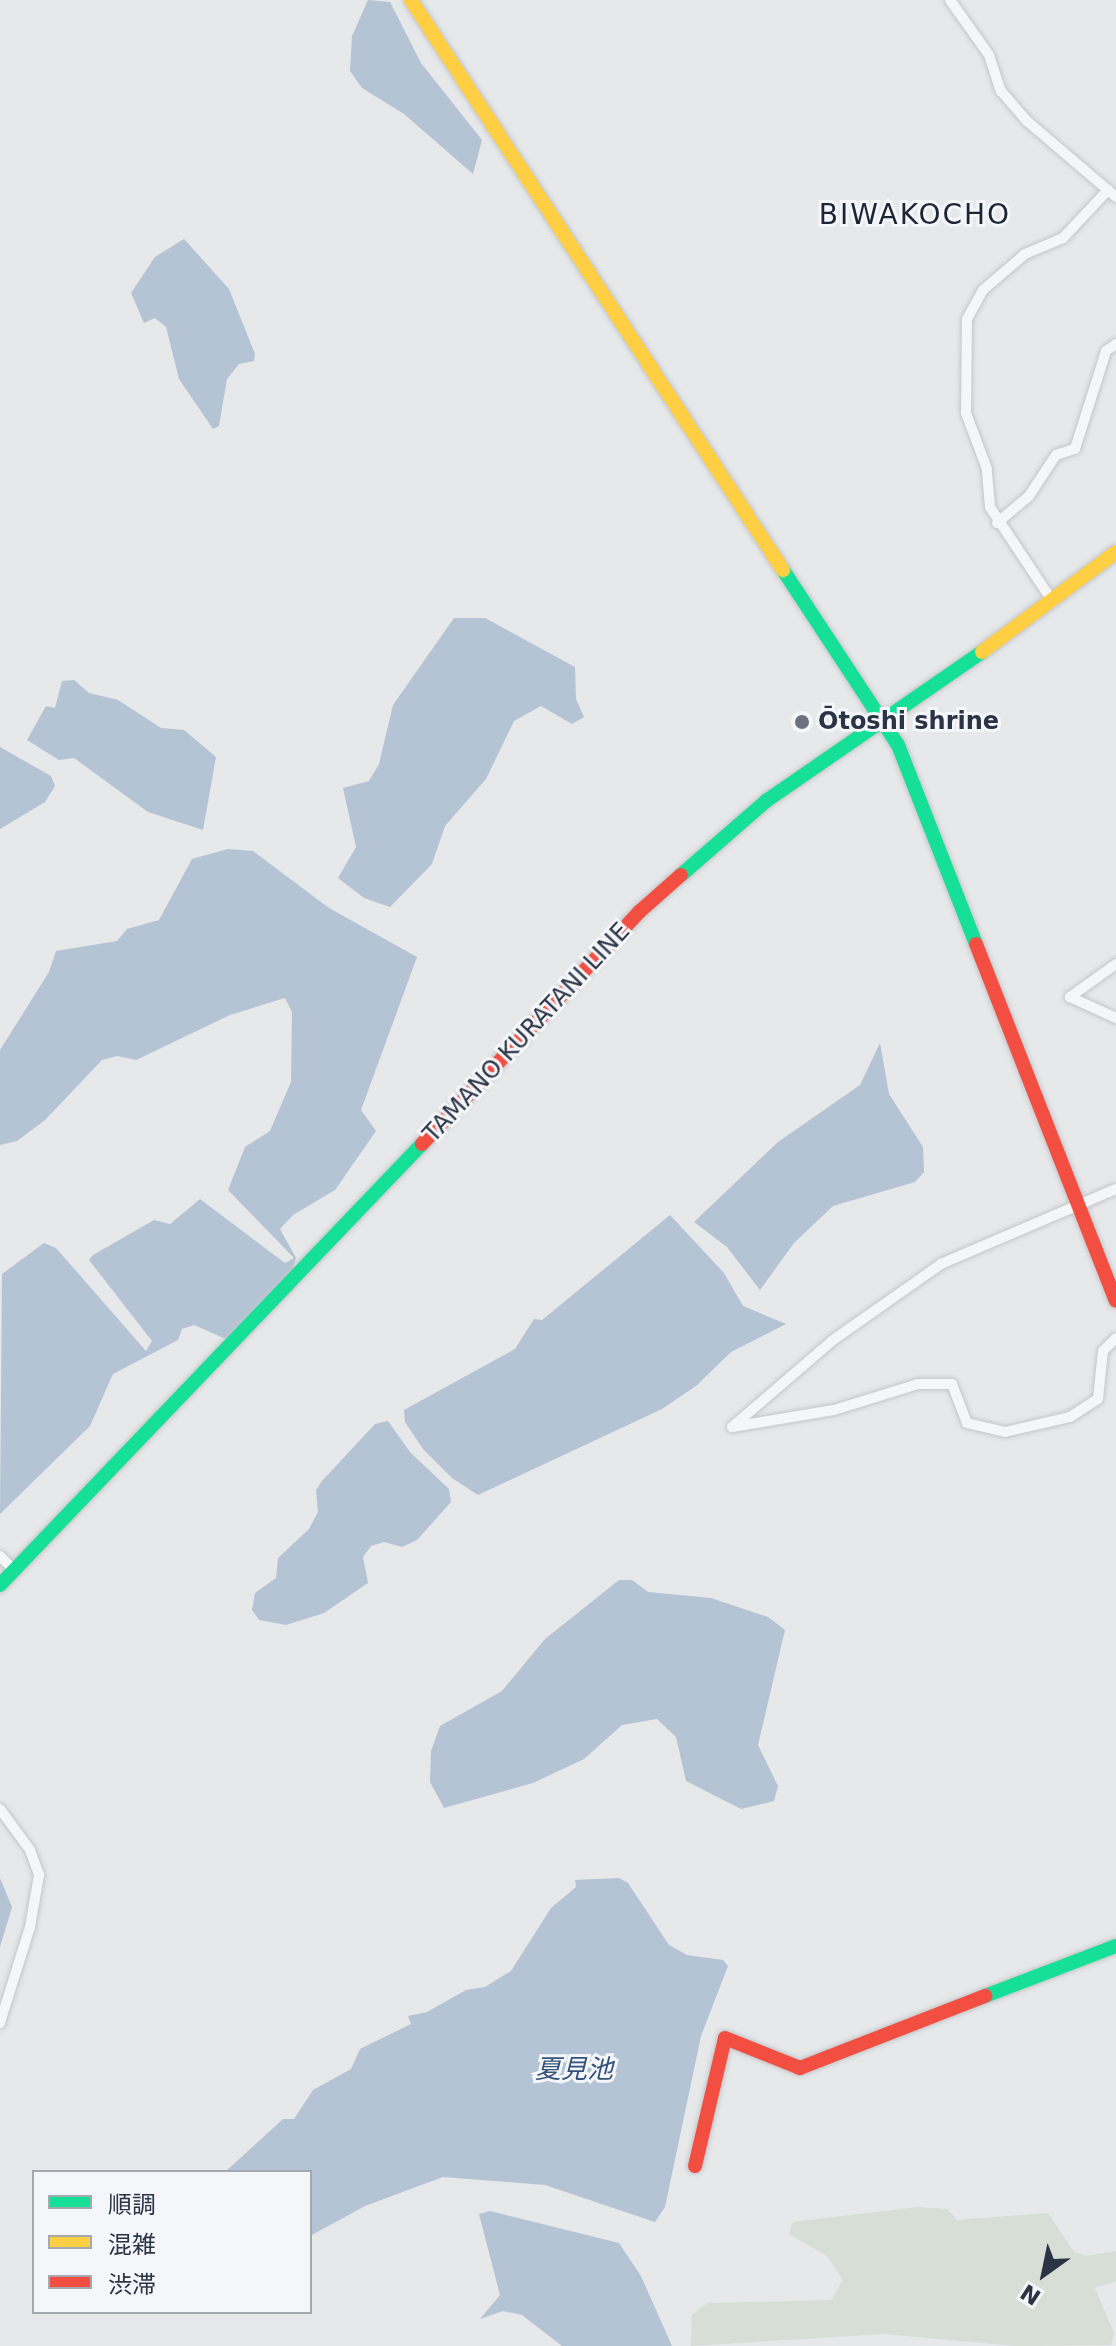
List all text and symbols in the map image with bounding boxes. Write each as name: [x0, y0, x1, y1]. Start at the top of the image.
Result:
district label: BIWAKOCHO: [819, 198, 1011, 232]
place label: Ōtoshi shrine: [818, 708, 999, 736]
marker: Ōtoshi shrine: [793, 713, 811, 731]
street label: TAMANO KURATANI LINE: [418, 917, 636, 1149]
water label: 夏見池: [535, 2054, 613, 2086]
legend: [32, 2170, 312, 2314]
text: 順調: [108, 2191, 156, 2219]
text: 混雑: [108, 2231, 156, 2259]
north arrow: [1004, 2234, 1084, 2314]
text: 渋滞: [108, 2271, 156, 2299]
text: N: [1016, 2279, 1045, 2310]

